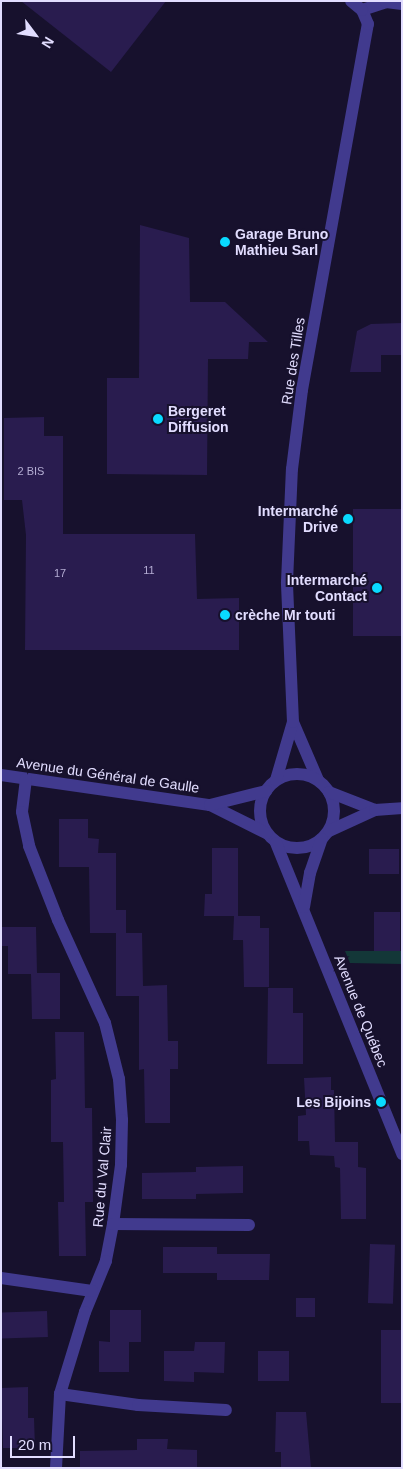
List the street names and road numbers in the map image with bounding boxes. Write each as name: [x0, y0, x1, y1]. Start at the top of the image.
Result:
street label: Rue des Tilles: [278, 316, 308, 406]
street label: Avenue du Général de Gaulle: [16, 754, 200, 796]
street label: Avenue de Québec: [331, 952, 391, 1070]
street label: Rue du Val Clair: [89, 1126, 115, 1228]

